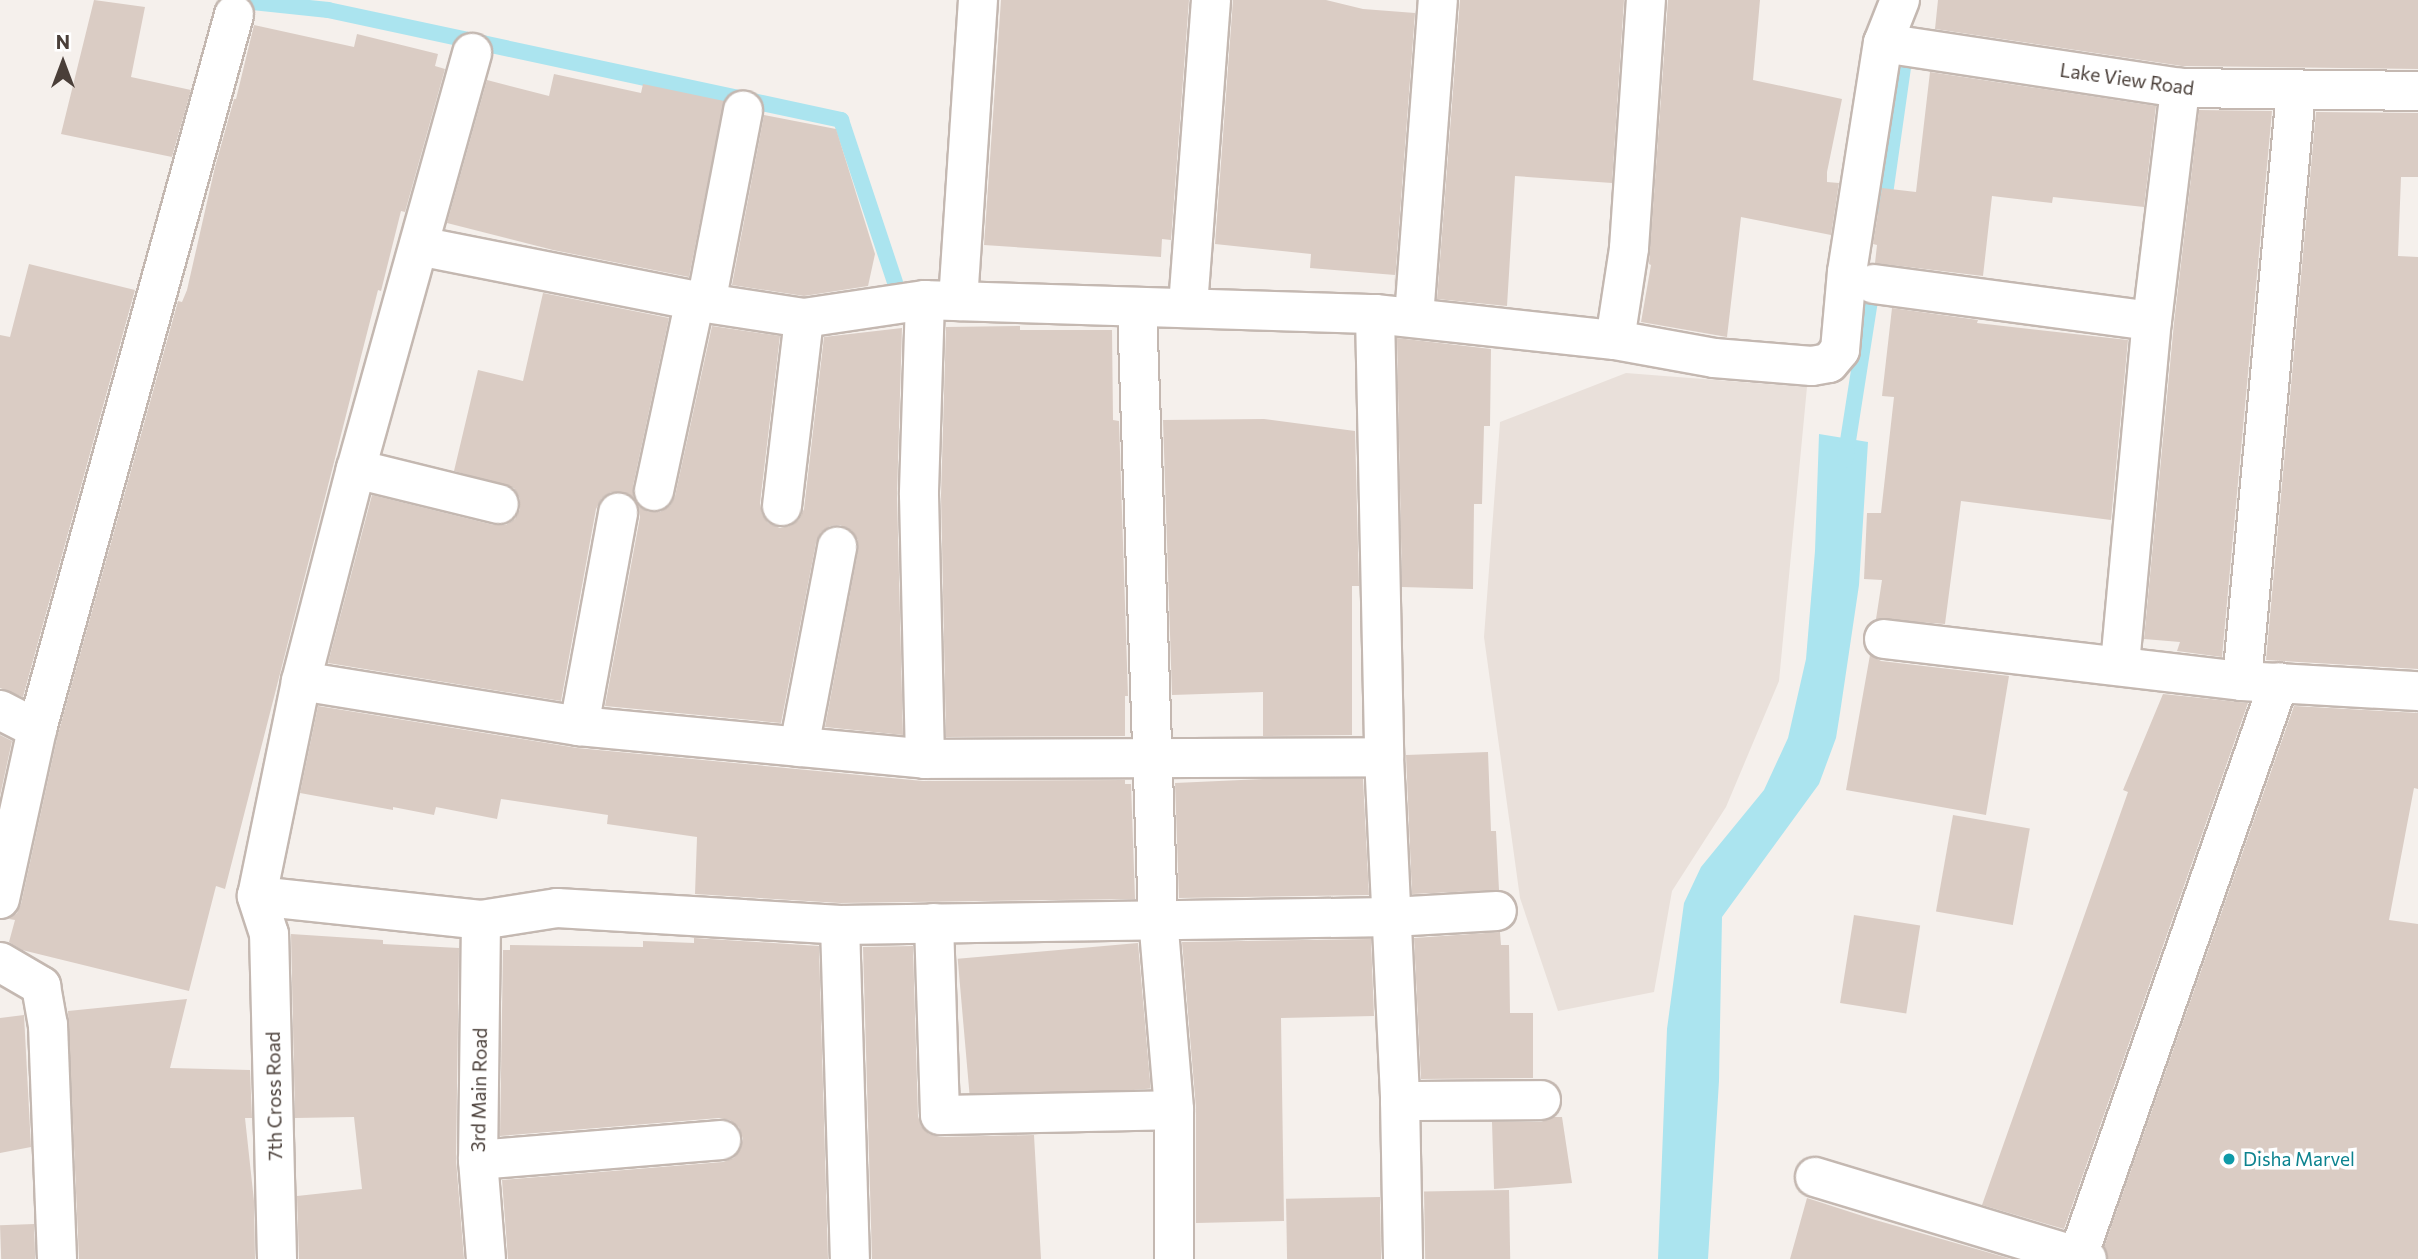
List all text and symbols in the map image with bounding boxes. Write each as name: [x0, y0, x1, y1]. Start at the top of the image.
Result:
north arrow: [28, 28, 98, 98]
text: N: [56, 30, 70, 53]
street label: Lake View Road: [2058, 58, 2196, 100]
street label: 3rd Main Road: [467, 1028, 491, 1152]
street label: 7th Cross Road: [261, 1031, 287, 1161]
place label: Disha Marvel: [2243, 1148, 2355, 1170]
marker: Disha Marvel: [2221, 1151, 2237, 1167]

